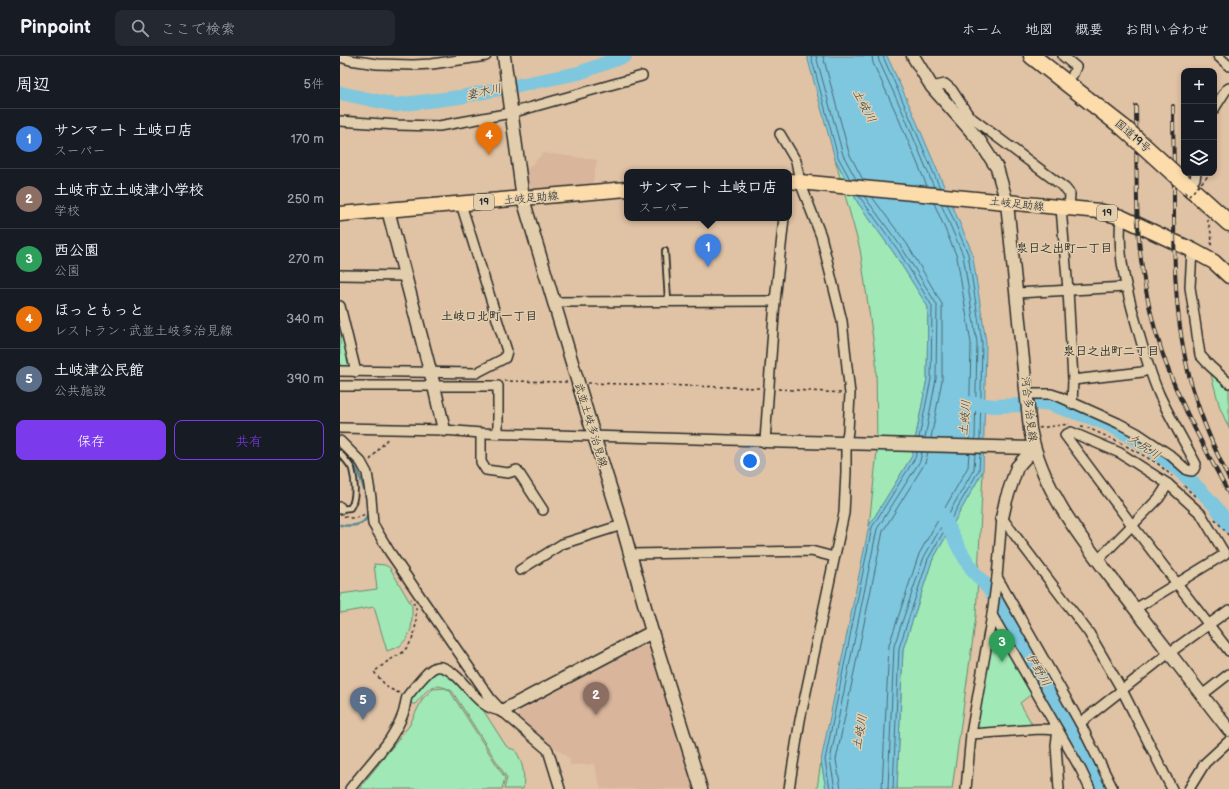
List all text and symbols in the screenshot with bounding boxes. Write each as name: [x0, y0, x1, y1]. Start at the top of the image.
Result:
search box: [115, 10, 395, 46]
text: Pinpoint: [20, 16, 91, 39]
icon: search: [129, 17, 151, 39]
text: ここで検索: [161, 20, 236, 39]
text: ホーム: [962, 21, 1003, 38]
text: 地図: [1025, 21, 1053, 38]
text: 概要: [1075, 21, 1103, 38]
text: お問い合わせ: [1125, 21, 1209, 38]
map controls: [1181, 68, 1217, 176]
button: +: [1181, 68, 1217, 104]
text: 周辺: [16, 75, 50, 95]
text: 5件: [304, 76, 324, 92]
water label: 妻木川: [465, 81, 503, 103]
water label: 土岐川: [849, 87, 879, 125]
button: −: [1181, 104, 1217, 140]
street label: 国道19号: [1112, 117, 1154, 155]
text: サンマート 土岐口店: [54, 121, 193, 140]
pin: 4: [476, 122, 502, 155]
text: 1: [26, 131, 32, 147]
text: 170 m: [291, 131, 324, 147]
button: layers: [1181, 140, 1217, 176]
text: スーパー: [54, 143, 105, 159]
popup: [624, 169, 792, 221]
text: サンマート 土岐口店: [638, 178, 778, 197]
text: 土岐市立土岐津小学校: [54, 181, 204, 200]
street label: 土岐足助線: [503, 189, 559, 207]
text: 2: [25, 191, 33, 207]
text: 250 m: [287, 191, 324, 207]
road number: 19: [474, 194, 494, 210]
street label: 土岐足助線: [989, 195, 1045, 213]
text: スーパー: [638, 200, 690, 216]
text: 学校: [54, 203, 80, 219]
road number: 19: [1097, 205, 1117, 221]
pin: 1: [695, 234, 721, 267]
text: 西公園: [54, 241, 99, 260]
district label: 泉日之出町一丁目: [1016, 241, 1112, 256]
text: 3: [25, 251, 33, 267]
text: 270 m: [288, 251, 324, 267]
text: 公園: [54, 263, 80, 279]
text: ほっともっと: [54, 301, 144, 320]
district label: 土岐口北町一丁目: [441, 309, 537, 324]
text: 4: [25, 311, 33, 327]
text: 340 m: [286, 311, 324, 327]
text: レストラン · 武並土岐多治見線: [54, 323, 233, 339]
district label: 泉日之出町二丁目: [1063, 344, 1159, 359]
text: 土岐津公民館: [54, 361, 144, 380]
text: 5: [25, 371, 33, 387]
text: 390 m: [287, 371, 324, 387]
street label: 河合多治見線: [1019, 375, 1039, 443]
street label: 武並土岐多治見線: [572, 381, 610, 469]
text: 公共施設: [54, 383, 106, 399]
water label: 土岐川: [956, 399, 974, 437]
button: 保存: [16, 420, 166, 460]
button: 共有: [174, 420, 324, 460]
water label: 久尻川: [1125, 431, 1163, 463]
your location: [740, 451, 760, 471]
pin: 3: [989, 629, 1015, 662]
water label: 伊野川: [1023, 651, 1053, 689]
pin: 2: [583, 682, 609, 715]
pin: 5: [350, 687, 376, 720]
water label: 土岐川: [849, 713, 871, 751]

